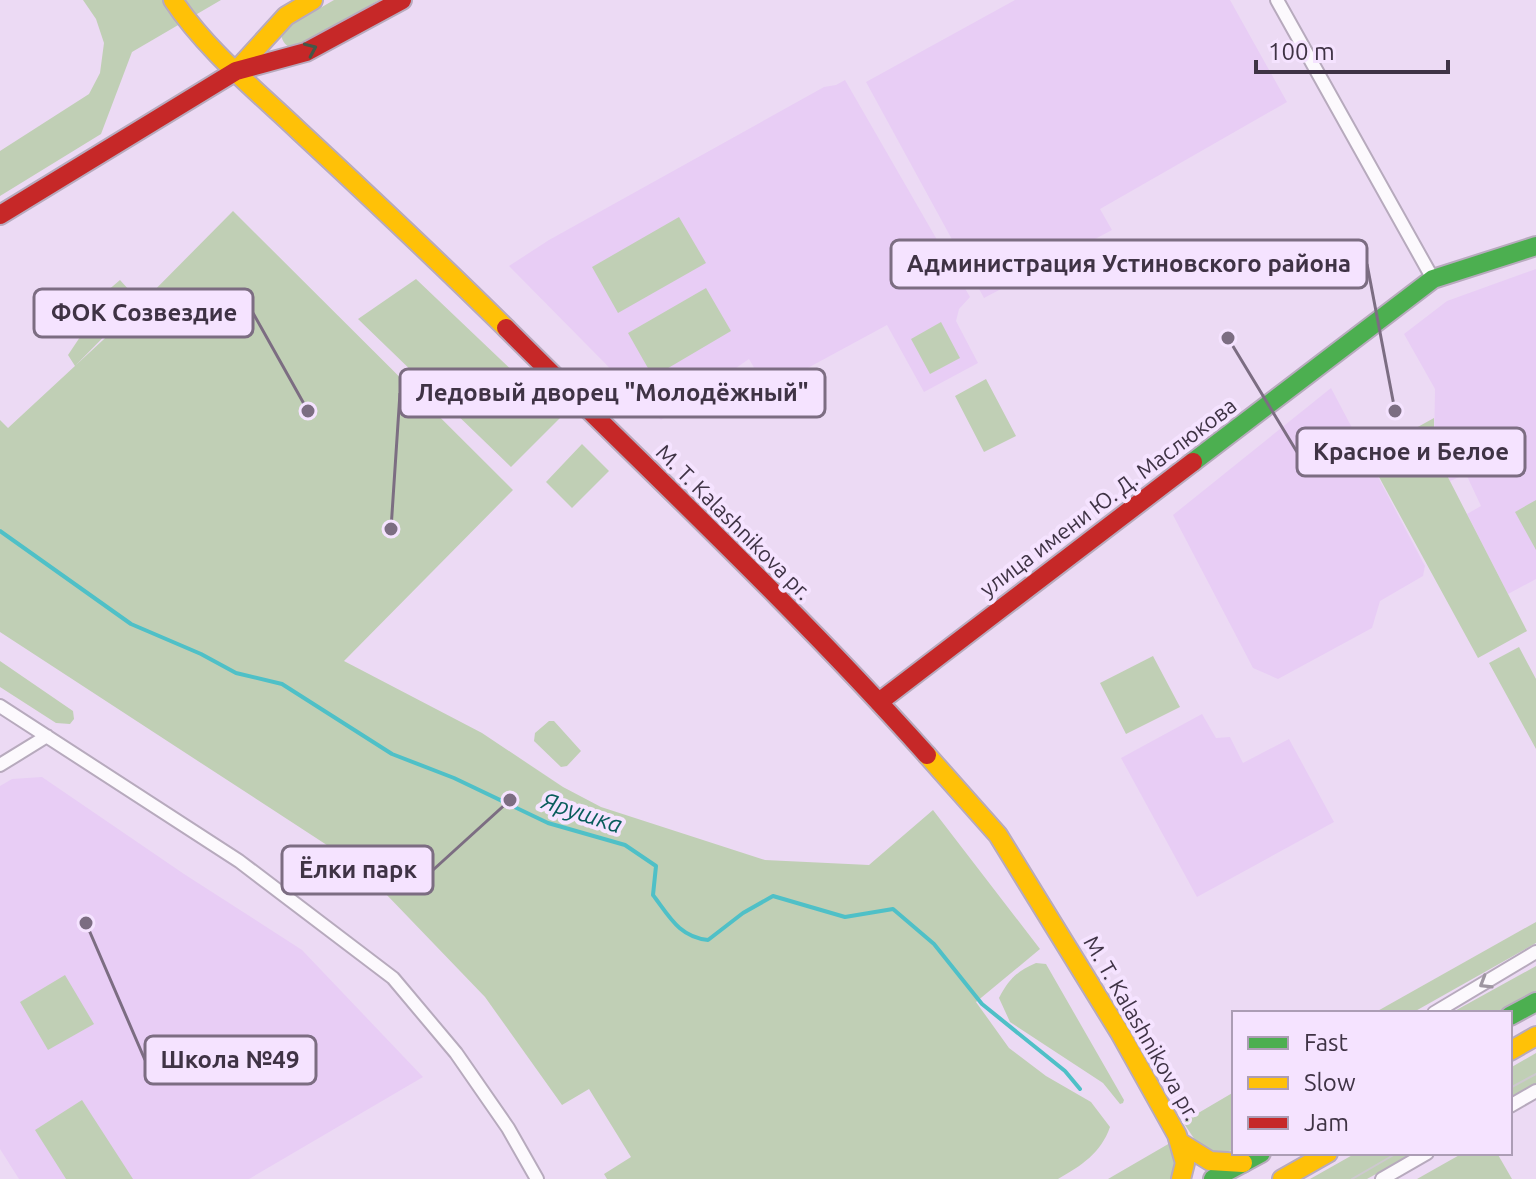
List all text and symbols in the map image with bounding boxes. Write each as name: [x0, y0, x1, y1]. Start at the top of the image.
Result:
scale bar: [1256, 24, 1448, 74]
text: 100 m: [1268, 38, 1335, 65]
one-way arrow: [303, 42, 317, 58]
callout: Администрация Устиновского района: [891, 240, 1367, 288]
text: Администрация Устиновского района: [907, 250, 1351, 277]
callout: ФОК Созвездие: [34, 289, 253, 337]
text: ФОК Созвездие: [51, 299, 237, 326]
callout: Ледовый дворец "Молодёжный": [400, 369, 825, 417]
text: Ледовый дворец "Молодёжный": [415, 379, 809, 406]
street label: улица имени Ю. Д. Маслюкова: [975, 392, 1241, 601]
callout: Красное и Белое: [1297, 428, 1525, 476]
text: Красное и Белое: [1313, 438, 1509, 465]
street label: M. T. Kalashnikova pr.: [652, 439, 817, 604]
water label: Ярушка: [538, 787, 626, 838]
callout: Ёлки парк: [282, 846, 433, 894]
text: Ёлки парк: [299, 856, 417, 883]
street label: M. T. Kalashnikova pr.: [1079, 931, 1205, 1124]
one-way arrow: [1479, 973, 1494, 988]
legend: [1232, 1011, 1512, 1155]
text: Fast: [1304, 1029, 1348, 1056]
callout: Школа №49: [145, 1036, 316, 1084]
text: Школа №49: [161, 1046, 299, 1073]
text: Slow: [1304, 1069, 1356, 1096]
text: Jam: [1304, 1109, 1349, 1136]

